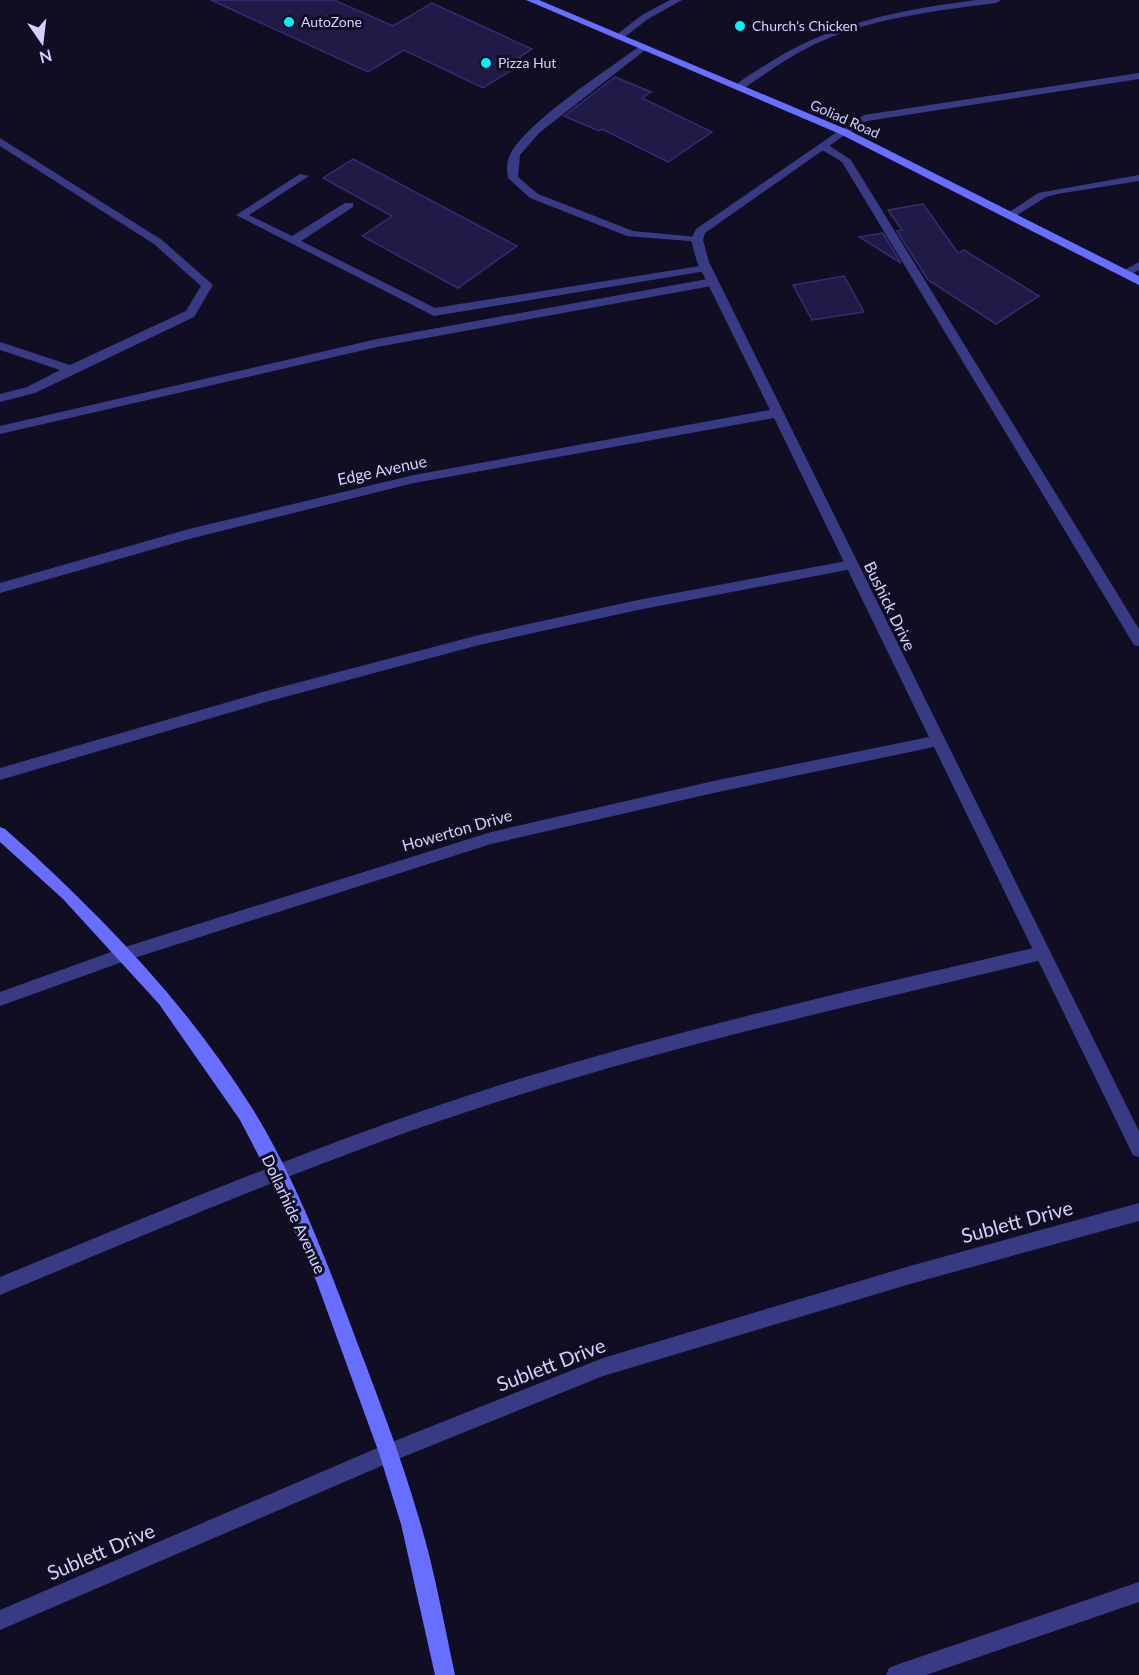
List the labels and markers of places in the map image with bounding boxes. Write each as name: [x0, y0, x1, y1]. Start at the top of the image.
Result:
place label: AutoZone: [301, 13, 362, 30]
marker: AutoZone: [282, 15, 296, 29]
place label: Church's Chicken: [752, 17, 858, 34]
marker: Church's Chicken: [733, 19, 747, 33]
place label: Pizza Hut: [498, 54, 556, 71]
marker: Pizza Hut: [479, 56, 493, 70]

